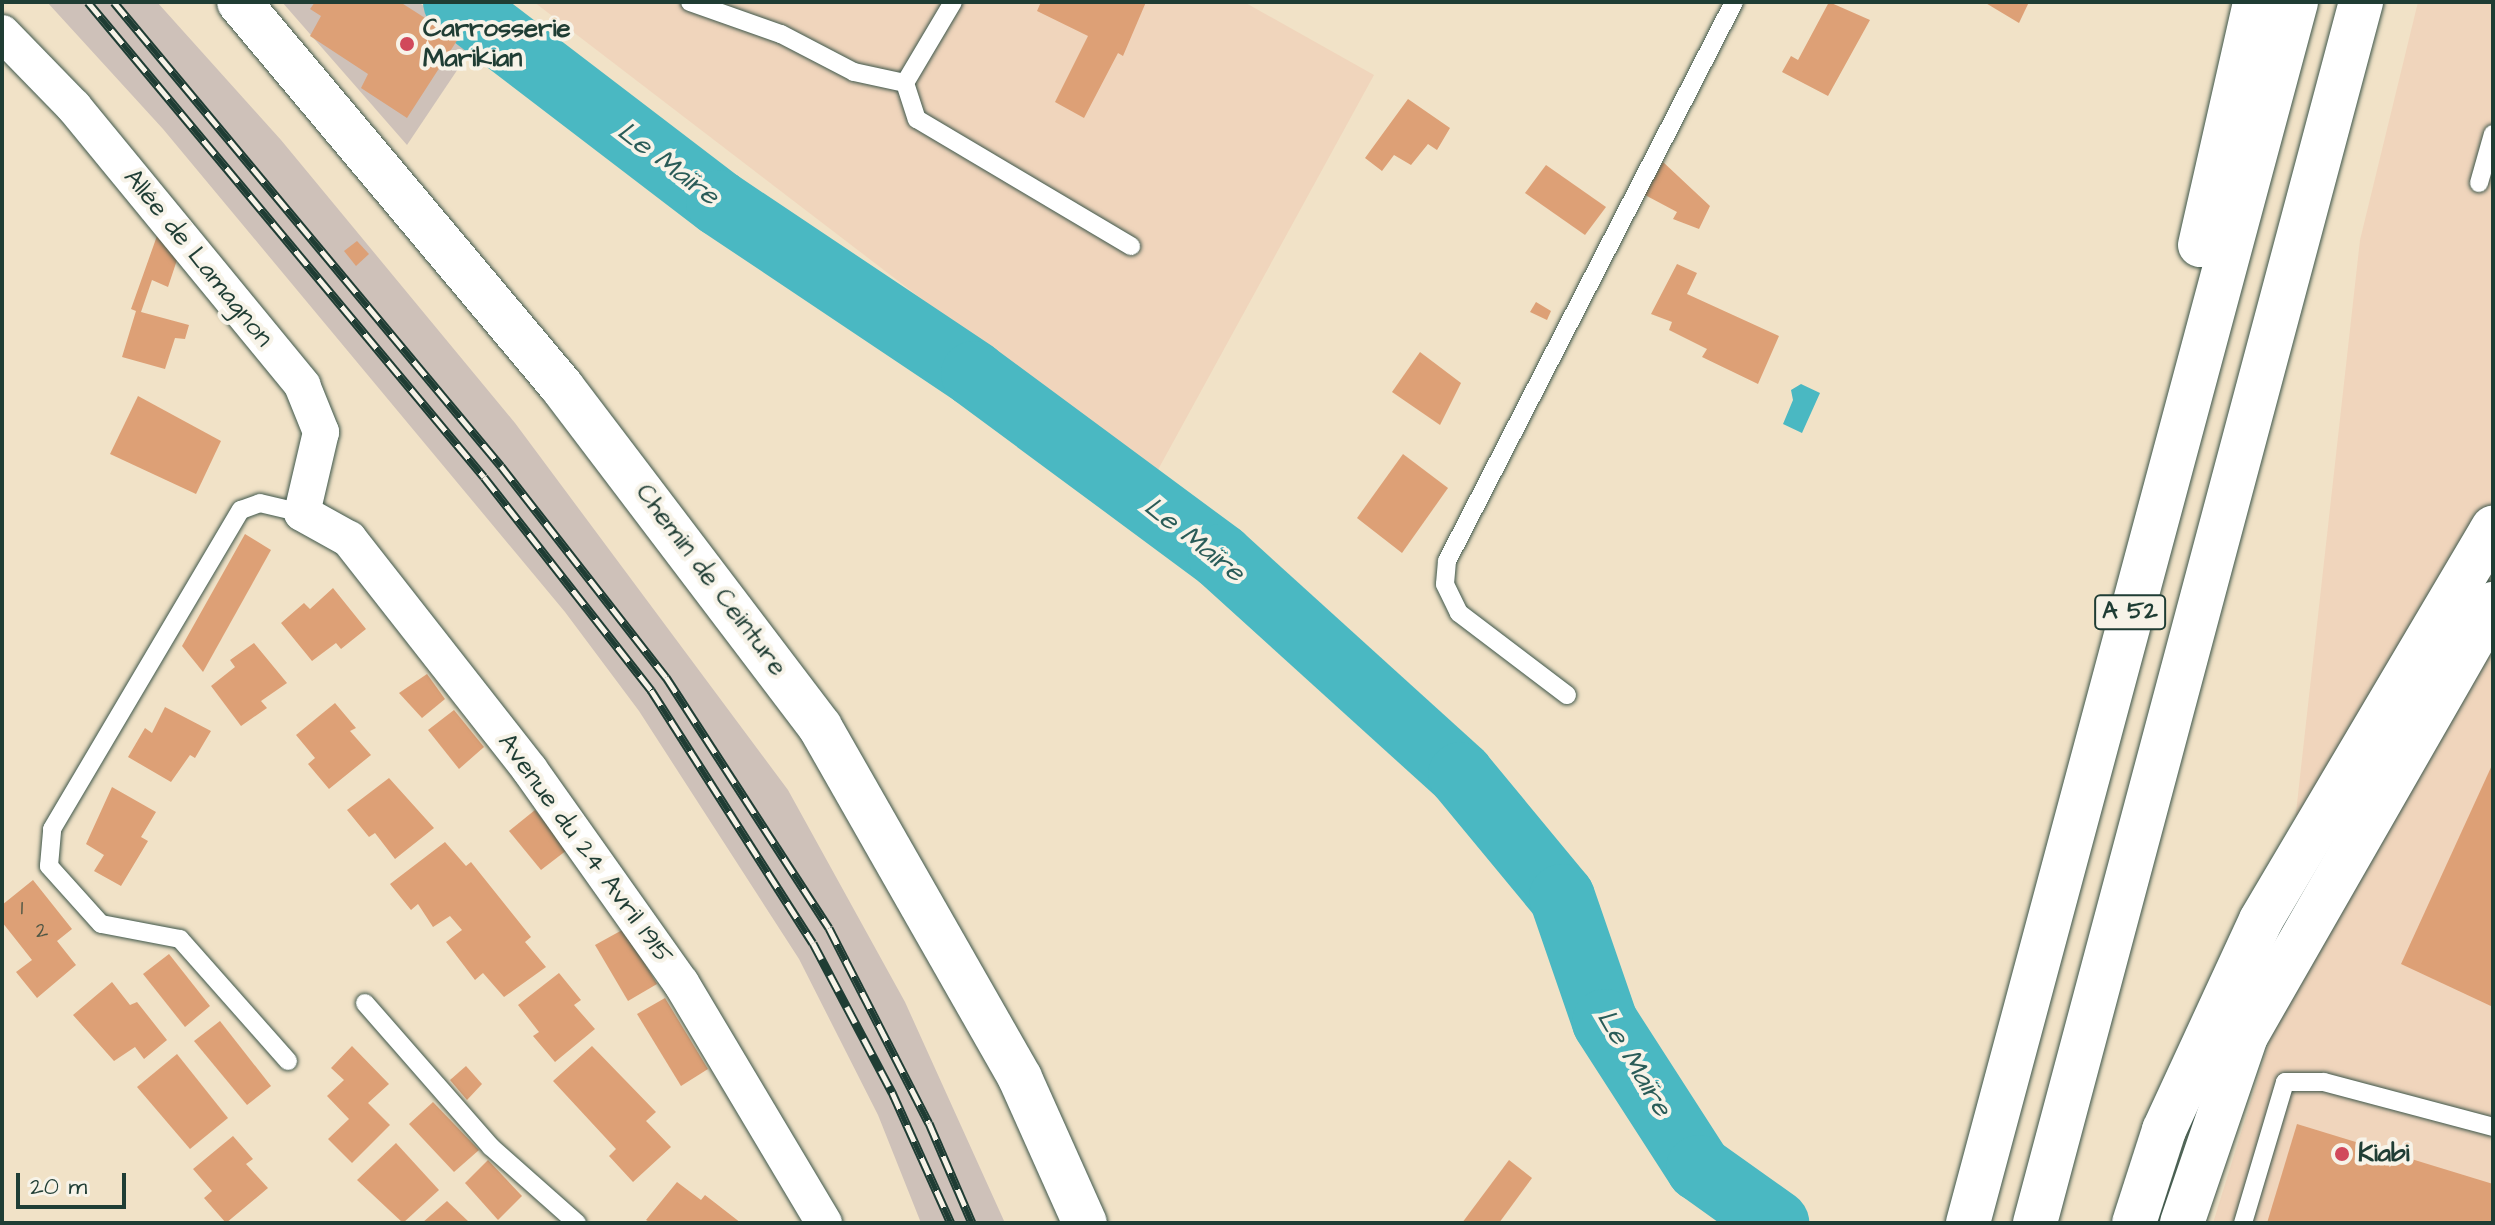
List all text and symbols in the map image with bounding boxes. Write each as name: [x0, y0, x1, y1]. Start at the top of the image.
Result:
place label: Carrosserie Marikian: [423, 13, 570, 74]
marker: Carrosserie Marikian: [398, 35, 416, 53]
water label: Le Maïre: [611, 115, 725, 213]
street label: Allée de Lamagnon: [117, 163, 279, 353]
street label: Chemin de Ceinture: [629, 478, 793, 682]
water label: Le Maïre: [1137, 490, 1251, 590]
road number: A 52: [2094, 592, 2166, 632]
street label: Avenue du 24 Avril 1915: [491, 728, 679, 970]
house number: 1: [21, 895, 23, 921]
house number: 2: [36, 918, 48, 944]
water label: Le Maïre: [1589, 1004, 1679, 1122]
place label: Kiabi: [2358, 1138, 2409, 1170]
marker: Kiabi: [2333, 1145, 2351, 1163]
scale bar: [20, 1157, 130, 1207]
text: 20 m: [30, 1170, 87, 1204]

